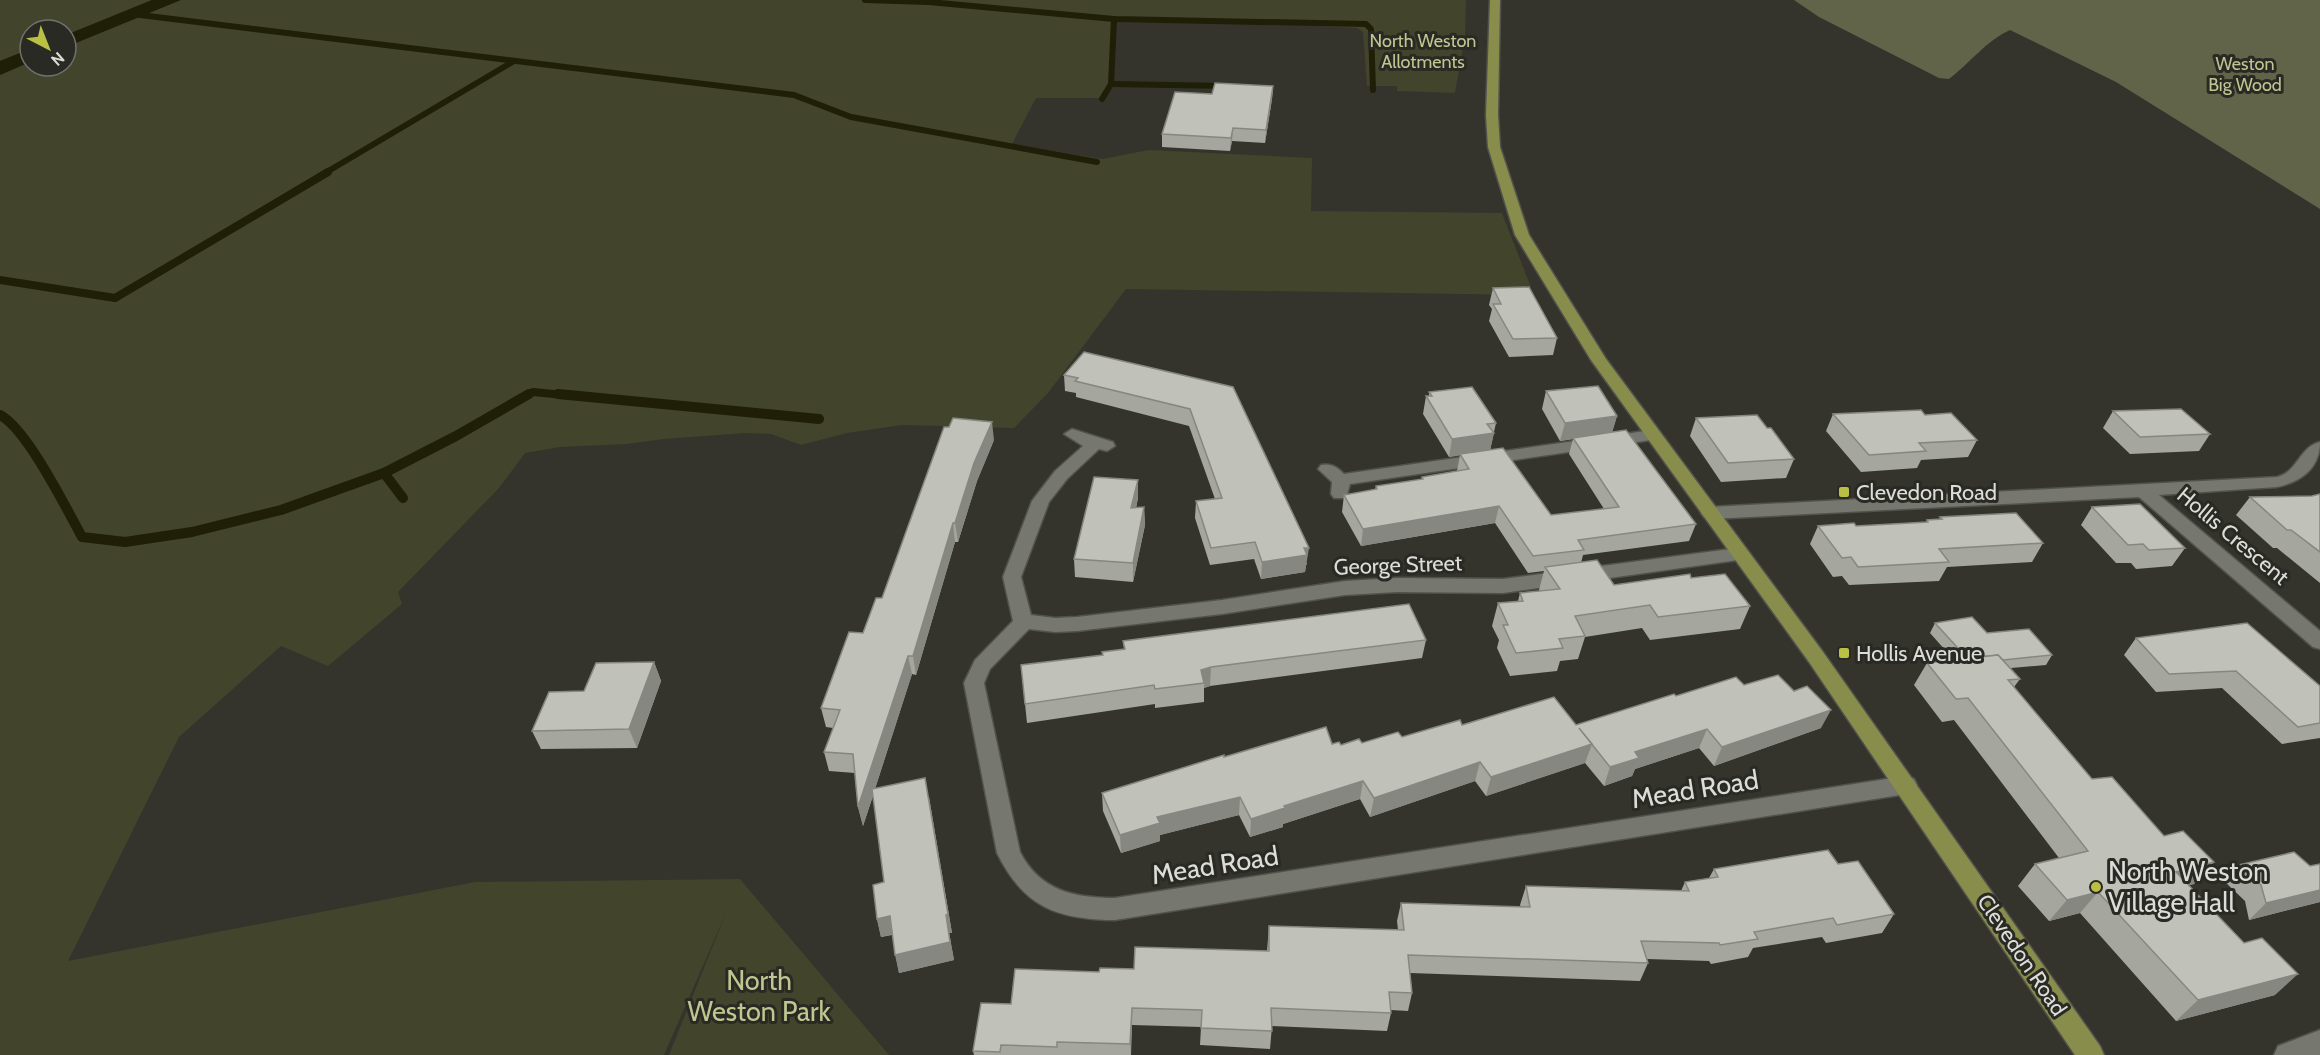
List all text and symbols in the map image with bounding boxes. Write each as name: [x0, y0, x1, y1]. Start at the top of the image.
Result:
north arrow: [18, 18, 78, 78]
park label: North Weston Allotments: [1370, 30, 1476, 73]
text: N: [47, 48, 68, 70]
park label: Weston Big Wood: [2208, 53, 2282, 96]
place label: Clevedon Road: [1856, 479, 1997, 506]
street label: Hollis Crescent: [2172, 481, 2295, 591]
marker: Clevedon Road: [1837, 485, 1851, 499]
street label: George Street: [1333, 549, 1463, 581]
place label: Hollis Avenue: [1856, 640, 1982, 667]
marker: Hollis Avenue: [1837, 646, 1851, 660]
street label: Mead Road: [1629, 763, 1761, 815]
street label: Mead Road: [1149, 839, 1281, 891]
place label: North Weston Village Hall: [2108, 855, 2268, 919]
marker: North Weston Village Hall: [2089, 880, 2103, 894]
street label: Clevedon Road: [1971, 889, 2073, 1021]
park label: North Weston Park: [687, 964, 831, 1028]

